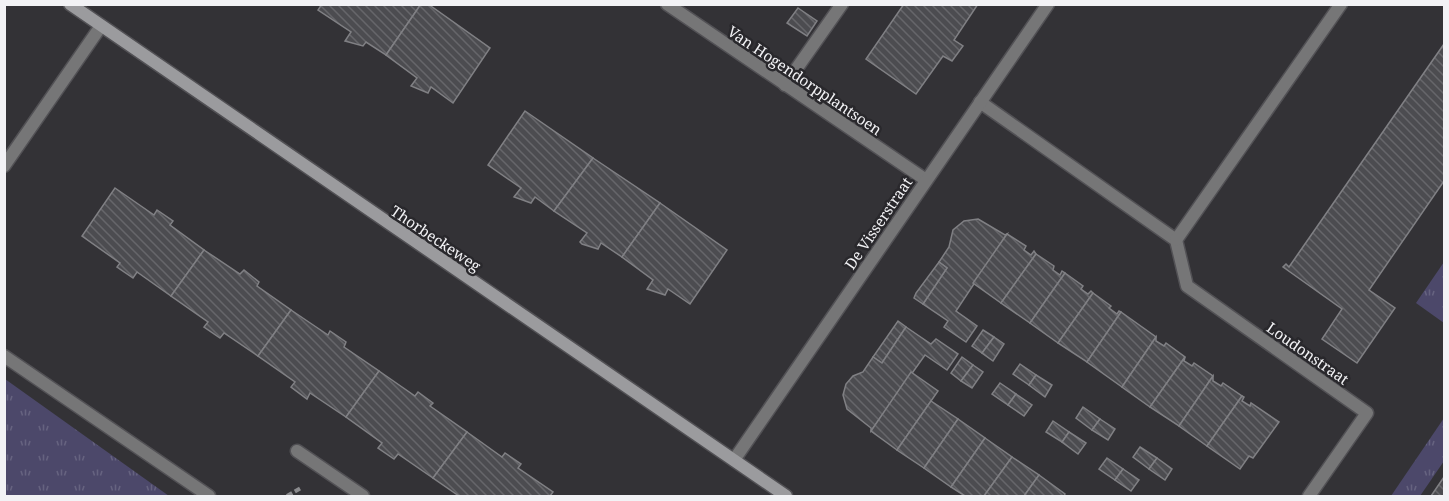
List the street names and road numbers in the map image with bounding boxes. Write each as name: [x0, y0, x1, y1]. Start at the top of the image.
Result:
street label: Van Hogendorpplantsoen: [724, 21, 886, 139]
street label: De Visserstraat: [840, 173, 916, 273]
street label: Thorbeckeweg: [387, 200, 485, 276]
street label: Loudonstraat: [1263, 317, 1353, 389]

